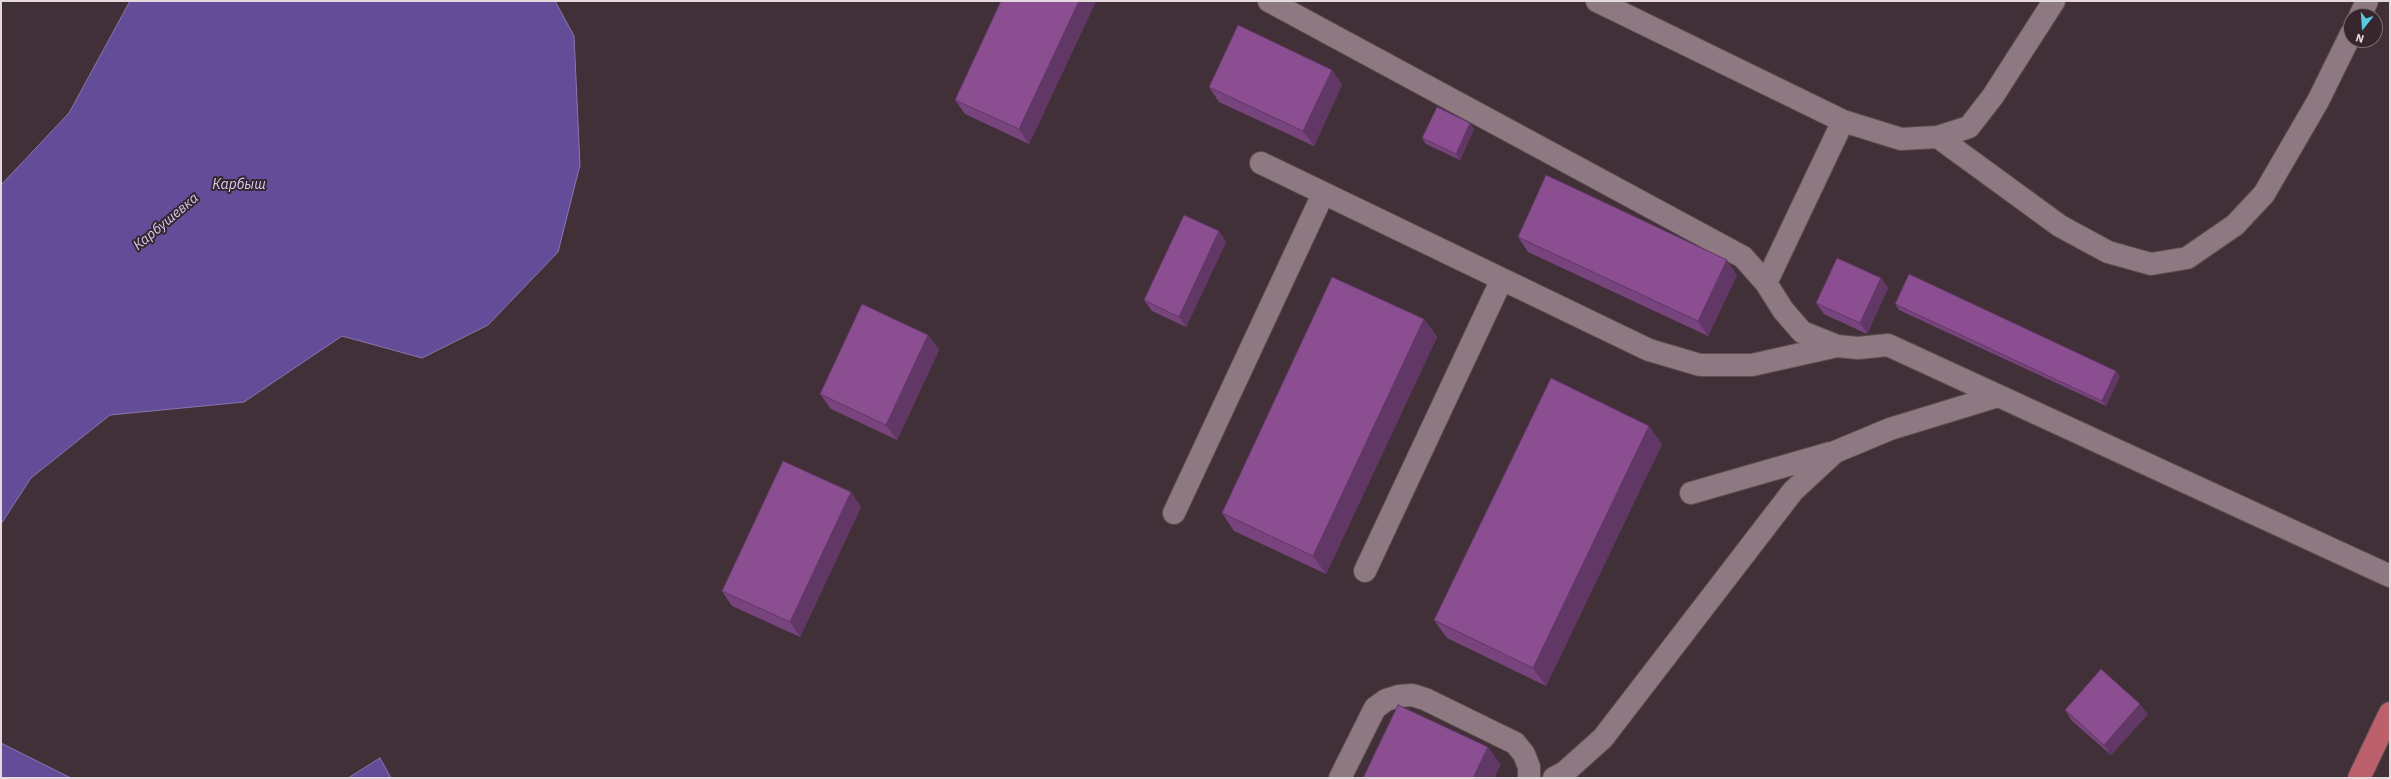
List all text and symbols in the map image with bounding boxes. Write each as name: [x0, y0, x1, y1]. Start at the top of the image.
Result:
north arrow: [2343, 8, 2383, 48]
text: N: [2354, 31, 2366, 46]
water label: Карбыш: [212, 177, 266, 193]
water label: Карбушевка: [130, 190, 202, 254]

